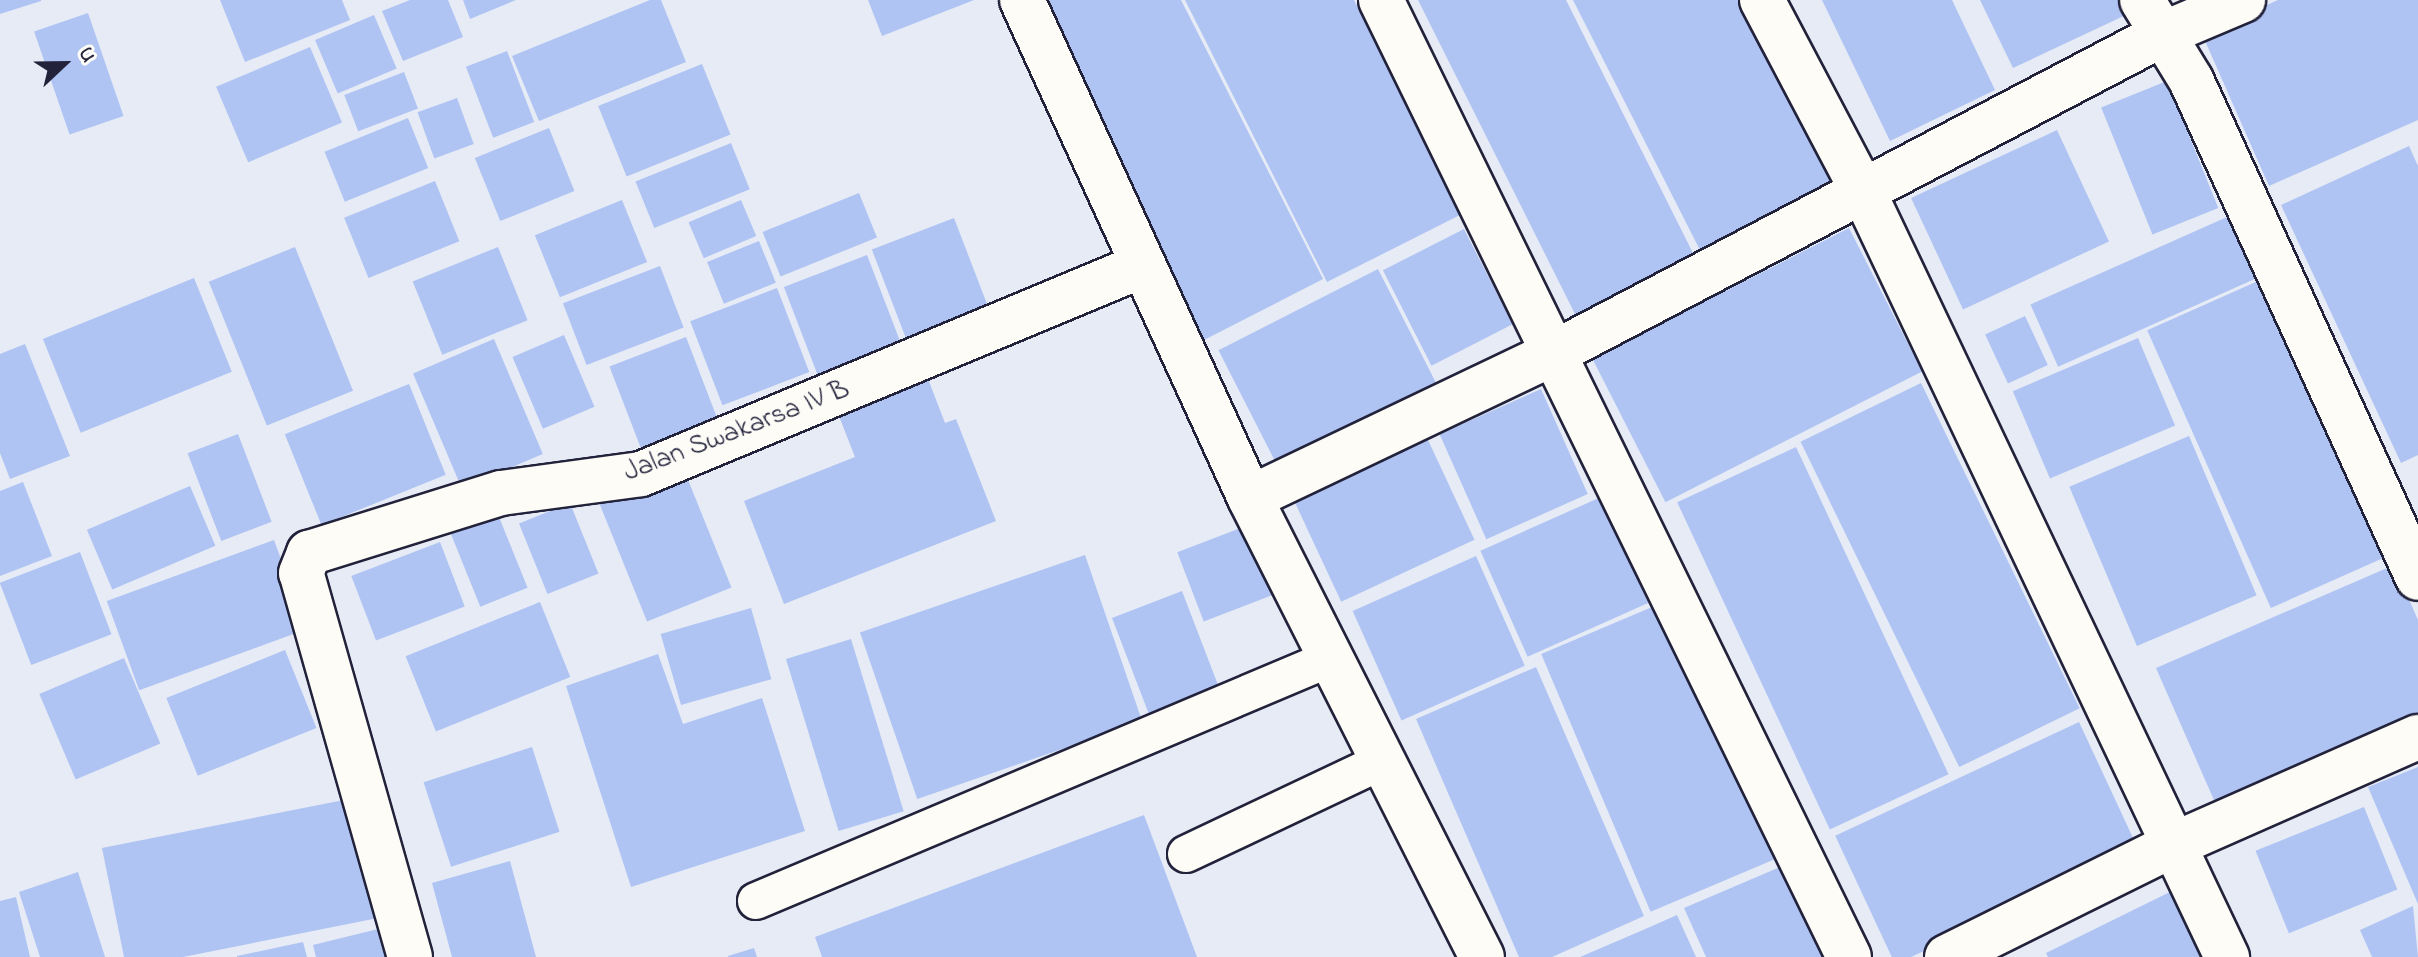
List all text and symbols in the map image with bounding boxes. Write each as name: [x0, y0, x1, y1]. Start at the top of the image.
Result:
north arrow: [24, 24, 104, 104]
text: U: [69, 43, 104, 67]
street label: Jalan Swakarsa IV B: [619, 374, 855, 490]

